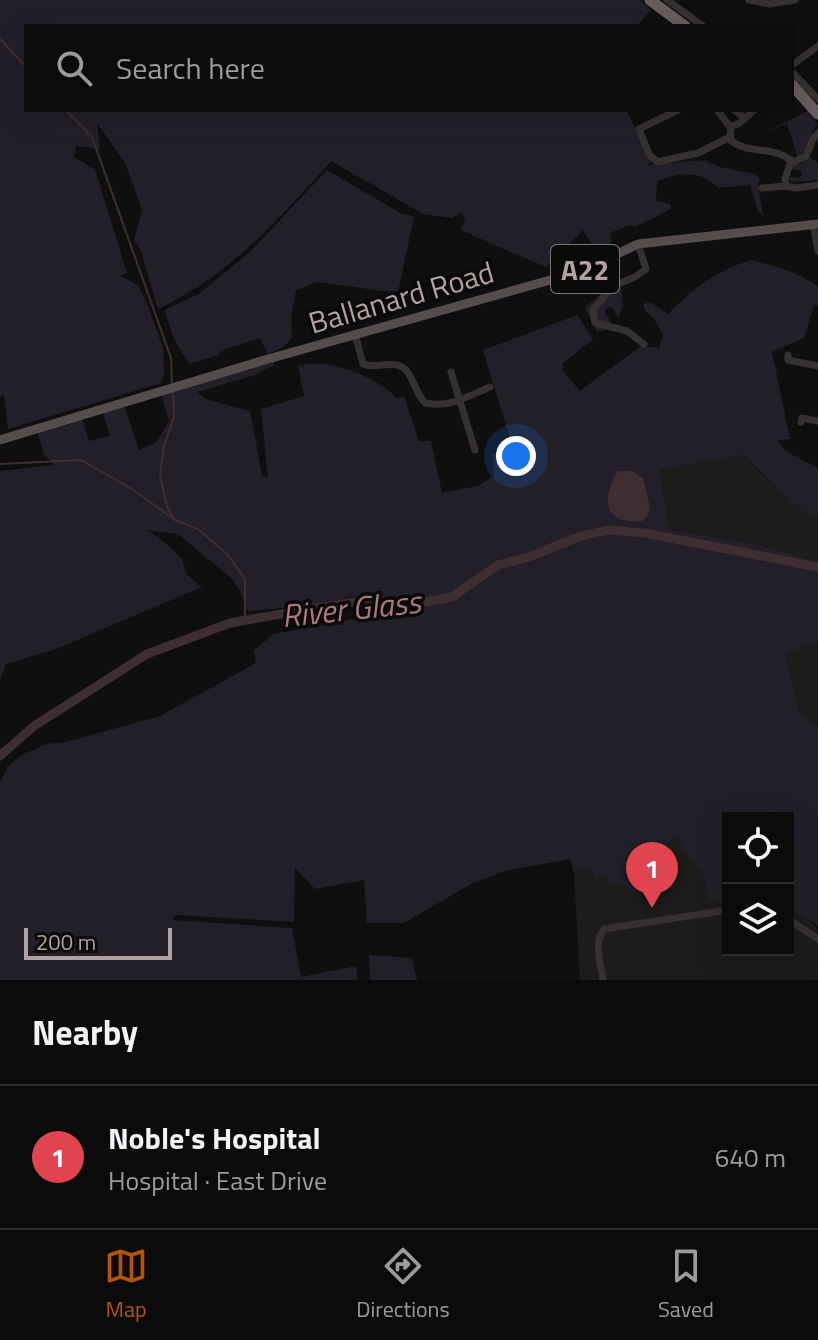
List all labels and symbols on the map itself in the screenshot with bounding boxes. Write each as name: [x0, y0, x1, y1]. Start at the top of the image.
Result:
road number: A22: [551, 245, 619, 293]
street label: Ballanard Road: [303, 249, 499, 345]
your location: [496, 436, 536, 476]
water label: River Glass: [279, 577, 425, 639]
pin: 1: [626, 842, 678, 908]
scale bar: [24, 924, 172, 960]

